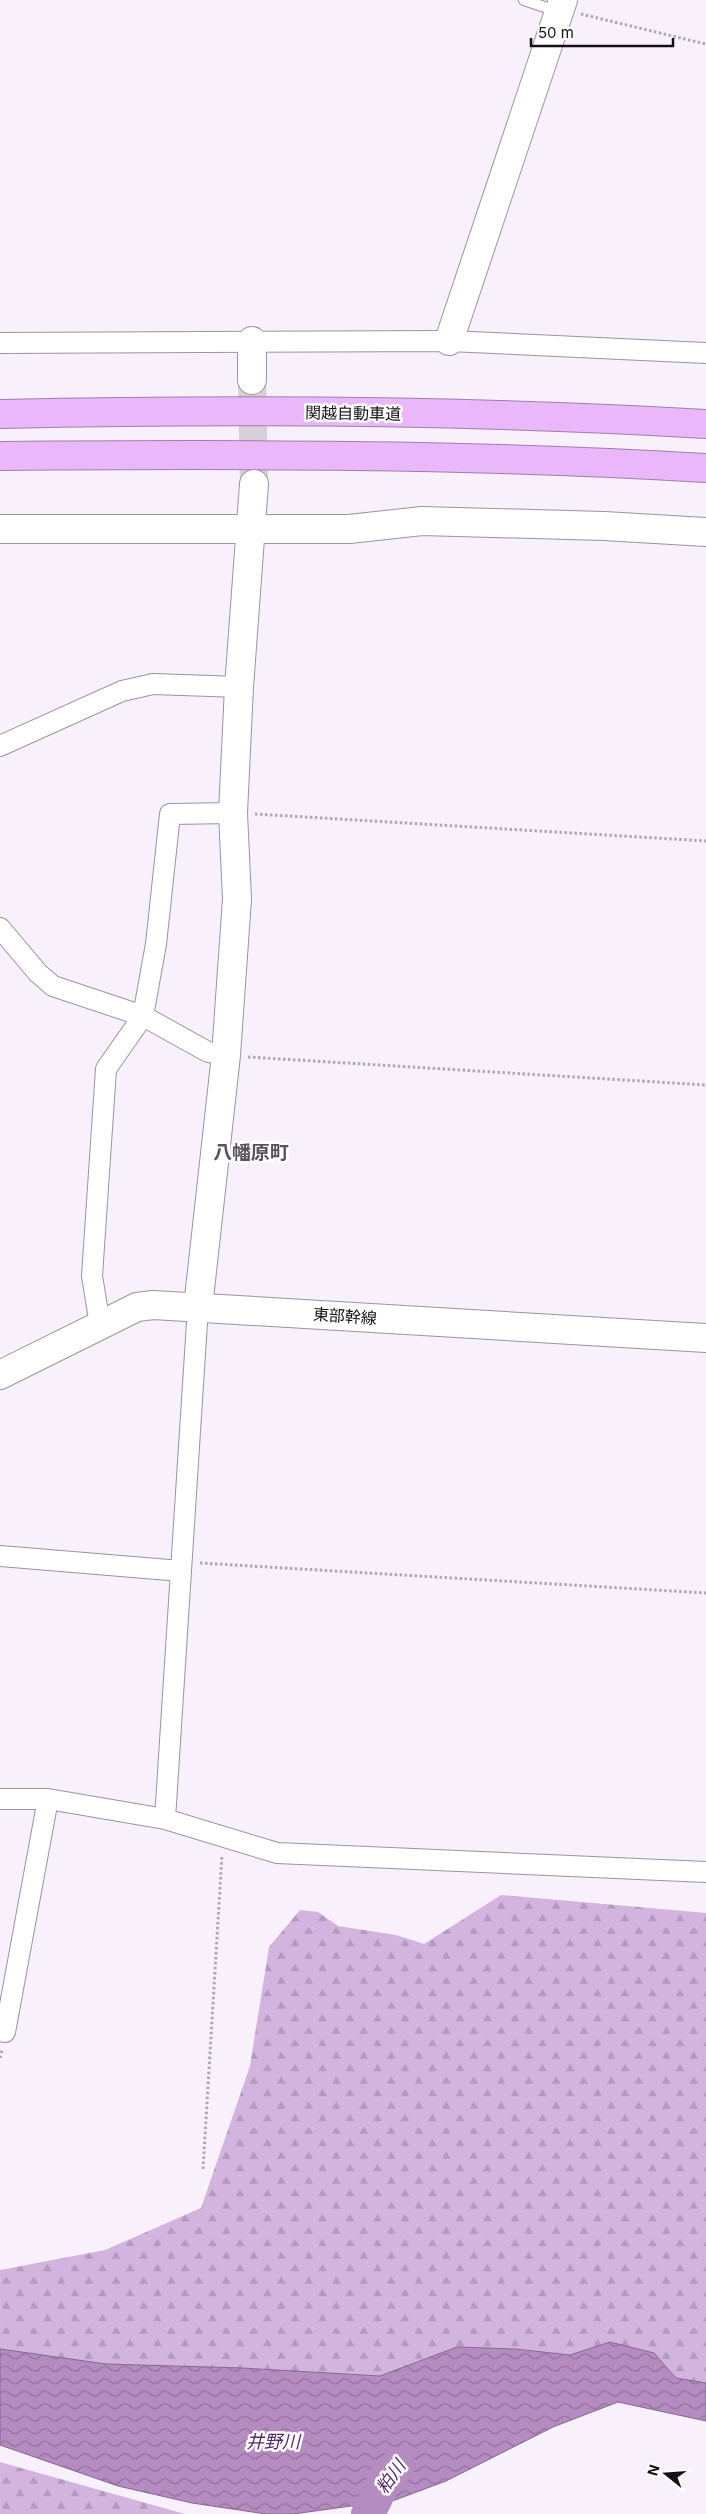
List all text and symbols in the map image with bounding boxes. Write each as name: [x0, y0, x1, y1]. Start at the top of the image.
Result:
scale bar: [531, 15, 674, 47]
text: 50 m: [538, 23, 574, 42]
street label: 関越自動車道: [305, 402, 401, 424]
district label: 八幡原町: [213, 1141, 289, 1164]
street label: 東部幹線: [312, 1304, 378, 1328]
water label: 井野川: [246, 2431, 302, 2452]
north arrow: [641, 2449, 691, 2499]
water label: 粕川: [372, 2454, 411, 2497]
text: N: [643, 2462, 663, 2478]

